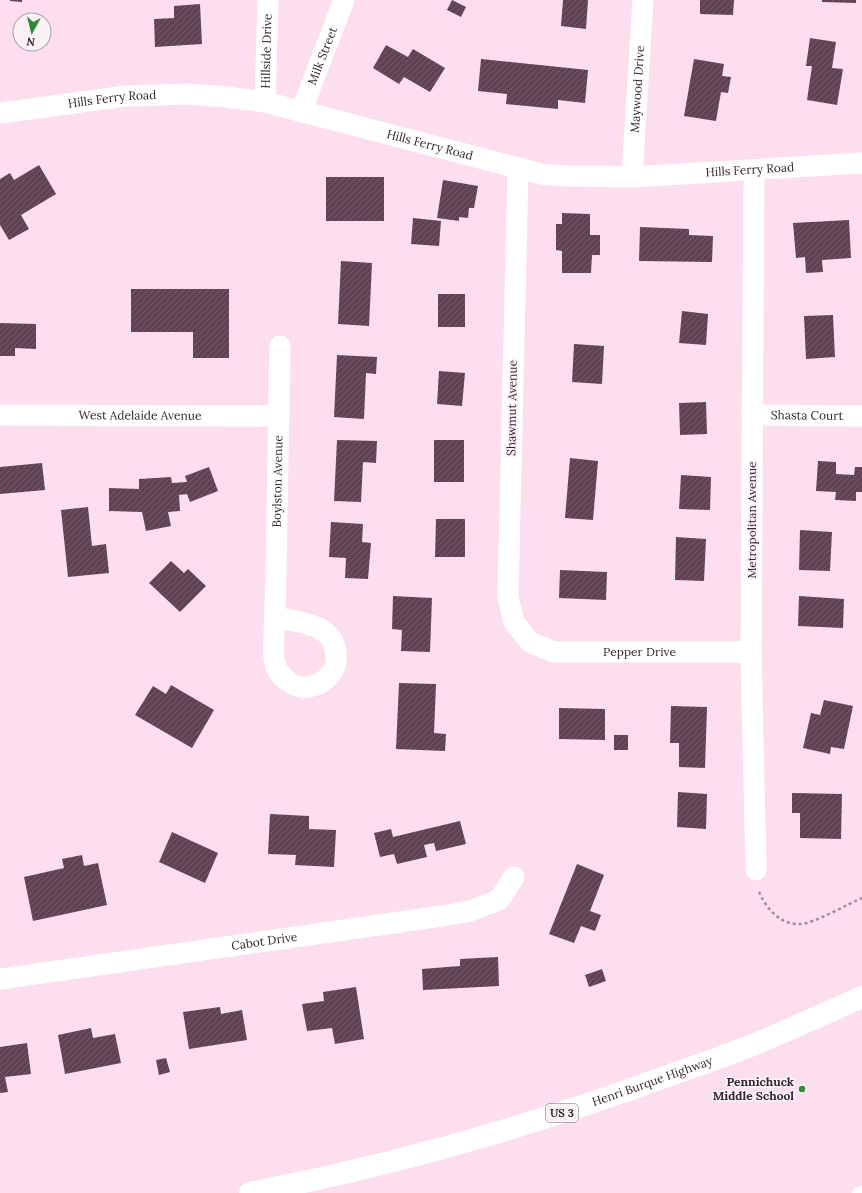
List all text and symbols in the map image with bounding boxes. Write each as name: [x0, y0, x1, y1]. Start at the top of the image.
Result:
north arrow: [12, 12, 52, 52]
street label: Hillside Drive: [257, 13, 275, 89]
street label: Milk Street: [304, 24, 340, 87]
text: N: [25, 34, 36, 49]
street label: Maywood Drive: [627, 45, 647, 133]
street label: Hills Ferry Road: [67, 87, 156, 111]
street label: Hills Ferry Road: [385, 126, 475, 163]
street label: Hills Ferry Road: [705, 159, 795, 180]
street label: Shawmut Avenue: [503, 359, 520, 456]
street label: West Adelaide Avenue: [78, 407, 202, 423]
street label: Shasta Court: [771, 407, 844, 423]
street label: Boylston Avenue: [269, 434, 285, 527]
street label: Metropolitan Avenue: [744, 461, 759, 579]
street label: Pepper Drive: [603, 644, 677, 659]
street label: Cabot Drive: [230, 929, 299, 953]
street label: Henri Burque Highway: [590, 1052, 715, 1109]
place label: Pennichuck Middle School: [713, 1074, 794, 1103]
marker: Pennichuck Middle School: [797, 1084, 807, 1094]
road number: US 3: [546, 1104, 578, 1122]

